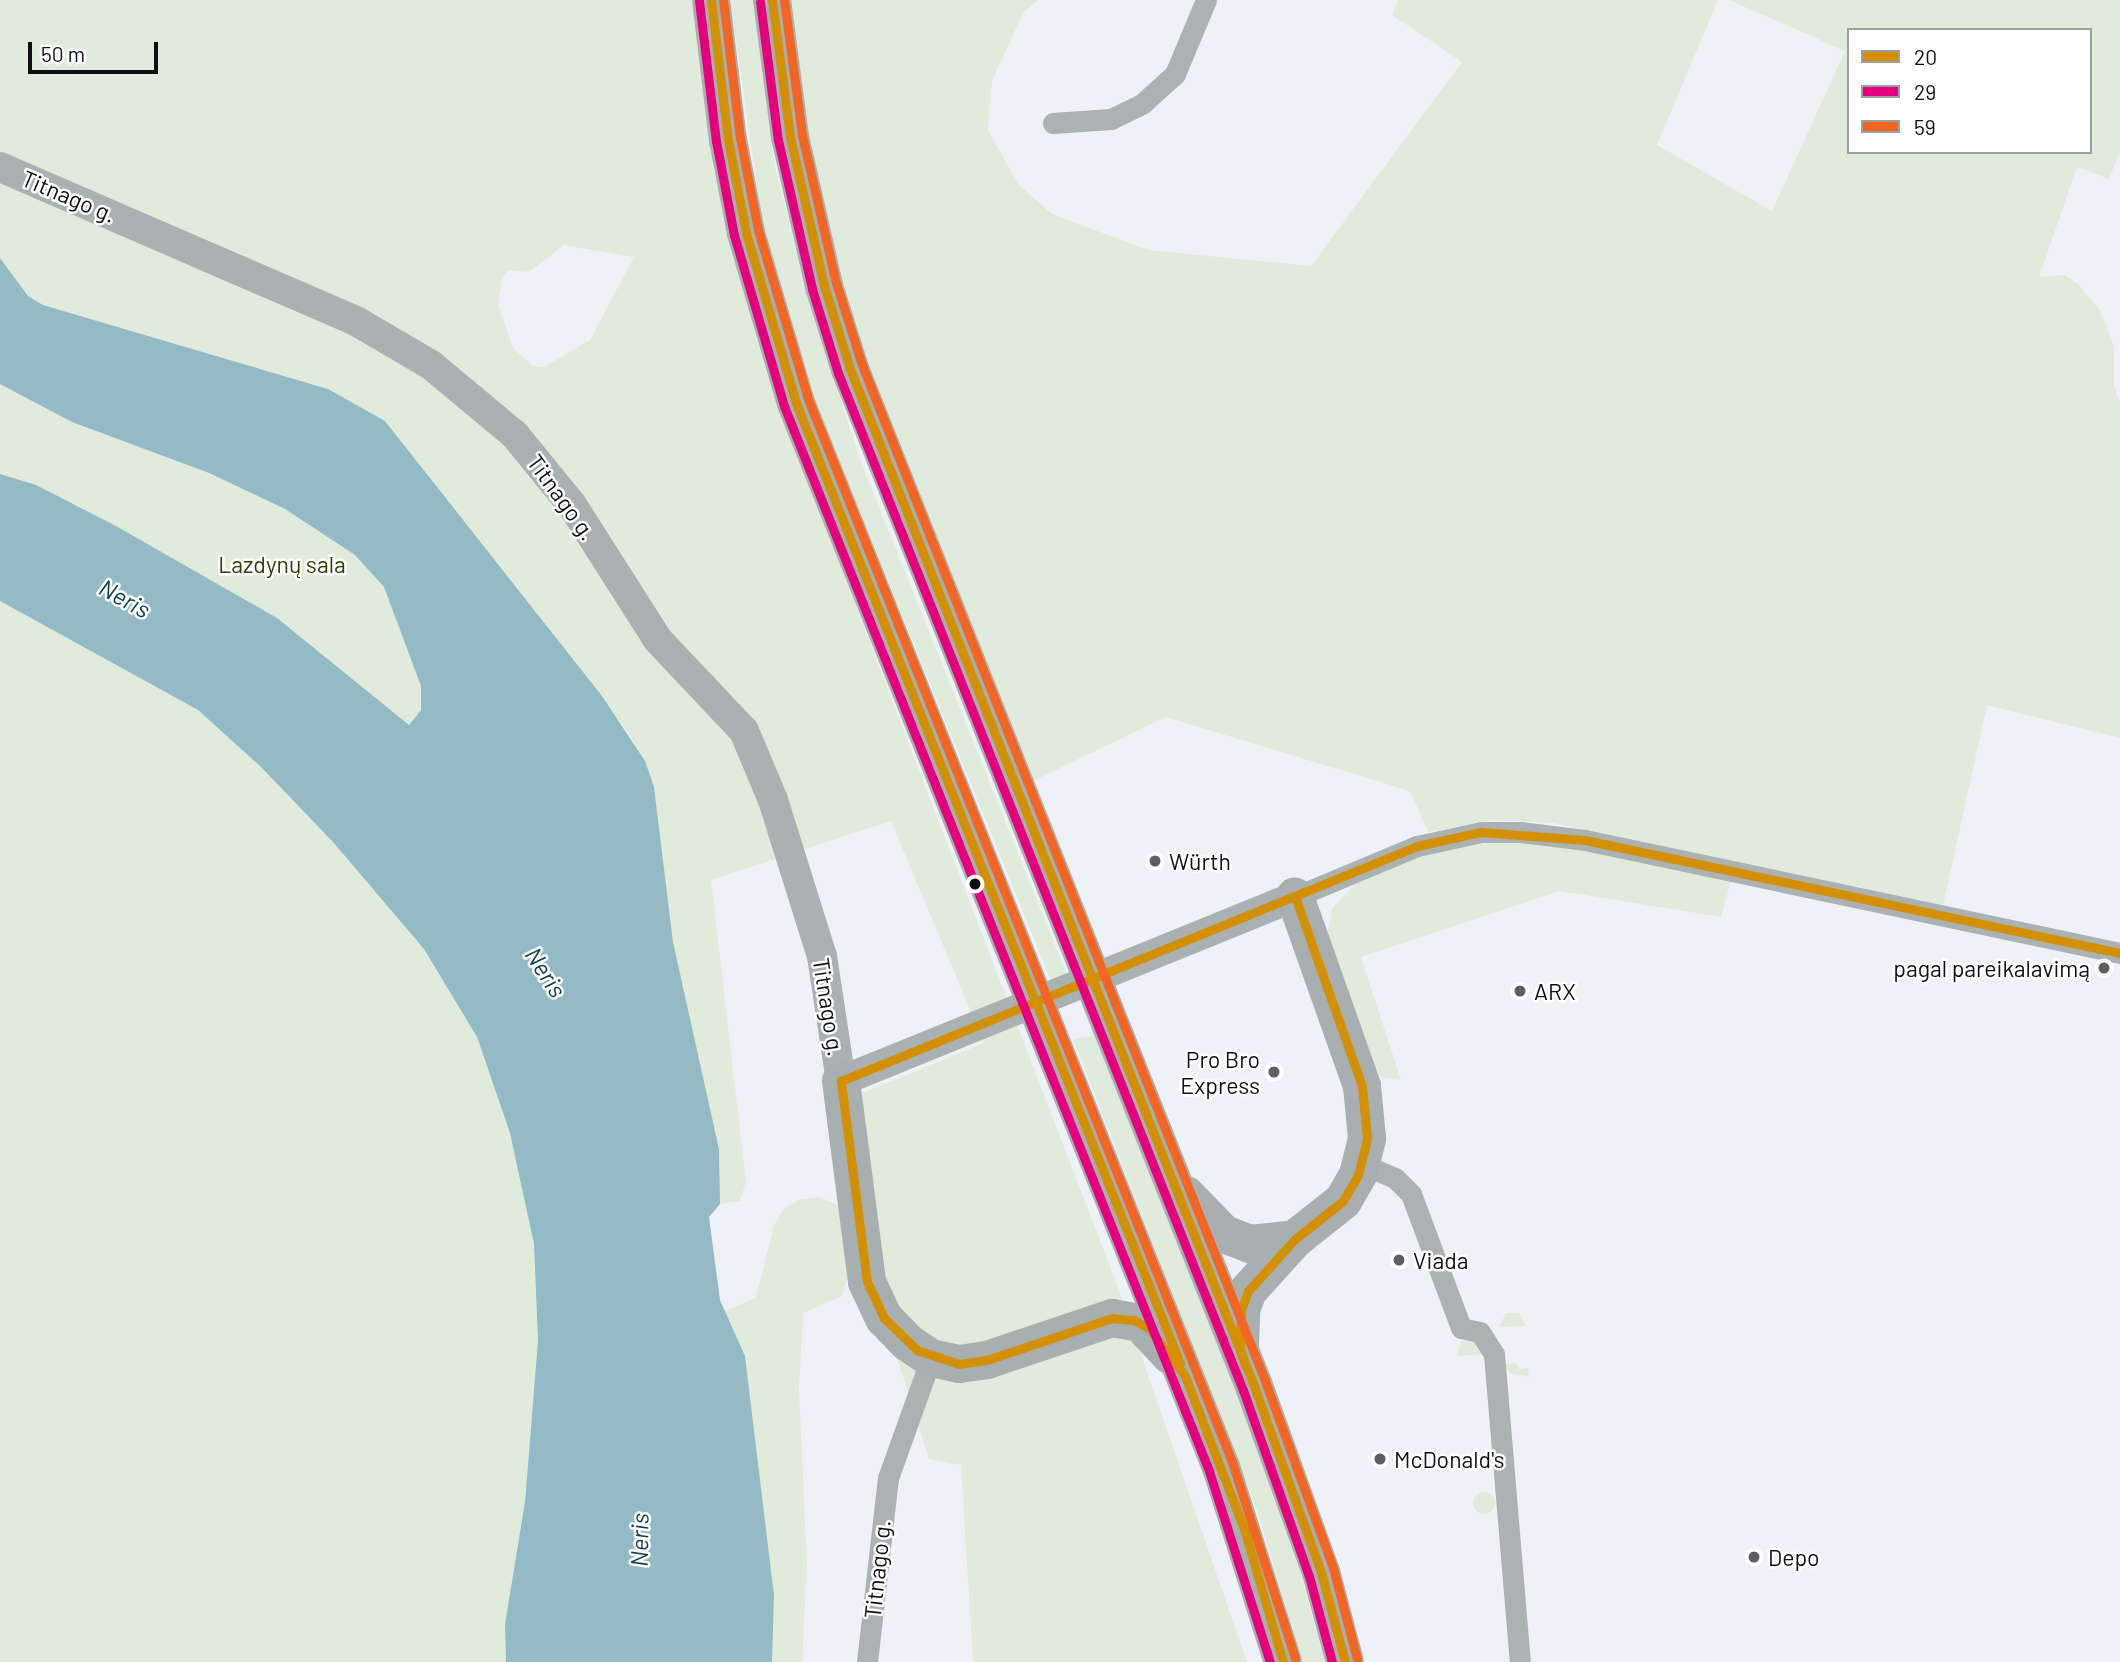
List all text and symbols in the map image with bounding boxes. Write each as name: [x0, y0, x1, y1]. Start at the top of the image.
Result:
scale bar: [32, 28, 161, 72]
legend: [1847, 28, 2092, 154]
text: 50 m: [41, 41, 85, 66]
text: 20: [1914, 44, 1937, 69]
text: 29: [1914, 79, 1936, 104]
text: 59: [1914, 114, 1936, 139]
street label: Titnago g.: [18, 164, 120, 228]
street label: Titnago g.: [522, 449, 602, 545]
park label: Lazdynų sala: [218, 550, 346, 578]
water label: Neris: [94, 572, 156, 624]
place label: Würth: [1169, 847, 1231, 875]
marker: Würth: [1147, 853, 1163, 869]
unlabelled marker: [968, 877, 982, 891]
water label: Neris: [519, 942, 573, 1002]
place label: pagal pareikalavimą: [1893, 954, 2090, 982]
street label: Titnago g.: [808, 956, 850, 1058]
marker: pagal pareikalavimą: [2096, 960, 2112, 976]
place label: ARX: [1534, 977, 1576, 1005]
marker: ARX: [1512, 983, 1528, 999]
place label: Pro Bro Express: [1180, 1045, 1260, 1099]
marker: Pro Bro Express: [1266, 1064, 1282, 1080]
place label: Viada: [1413, 1246, 1468, 1274]
marker: Viada: [1391, 1252, 1407, 1268]
place label: McDonald's: [1394, 1445, 1505, 1473]
marker: McDonald's: [1372, 1451, 1388, 1467]
water label: Neris: [624, 1513, 654, 1567]
street label: Titnago g.: [858, 1518, 896, 1620]
place label: Depo: [1768, 1543, 1820, 1571]
marker: Depo: [1746, 1549, 1762, 1565]

